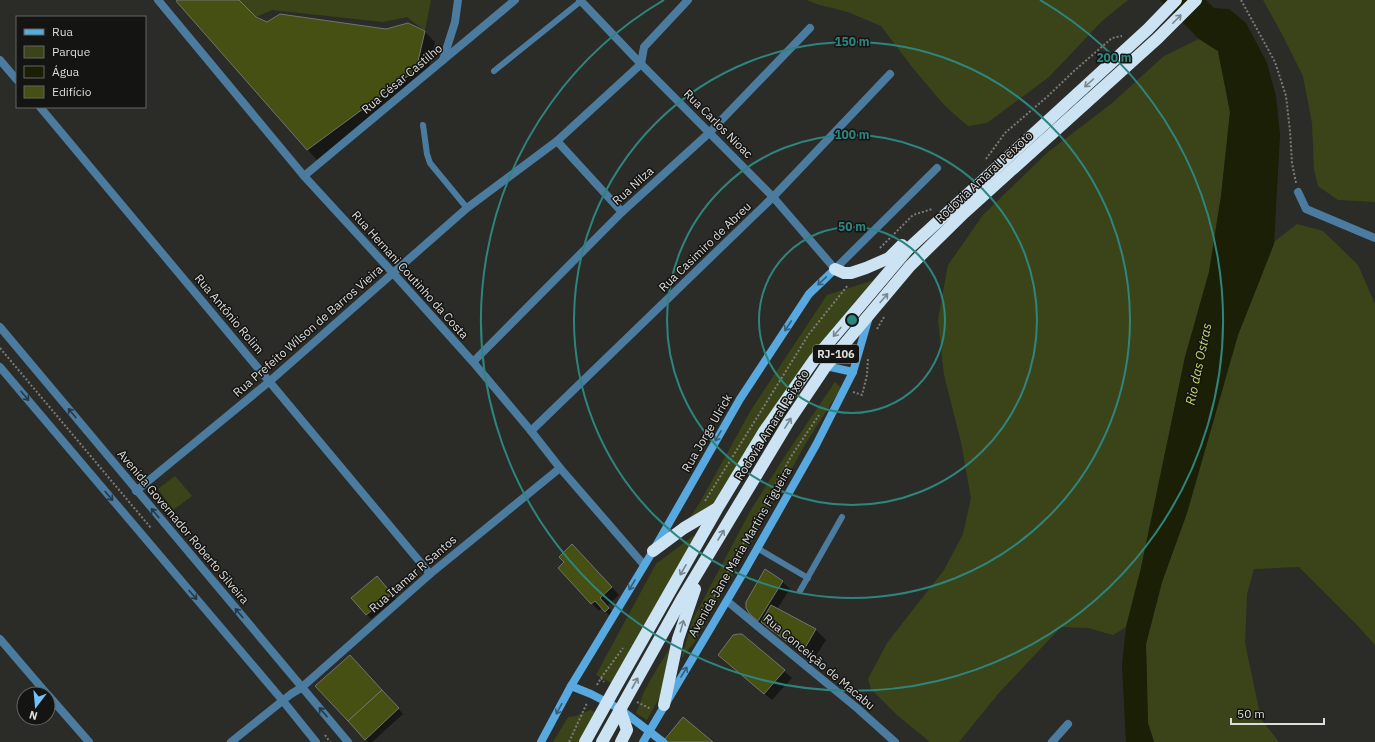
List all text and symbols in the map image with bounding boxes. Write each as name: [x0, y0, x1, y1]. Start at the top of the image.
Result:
one-way arrow: [1172, 14, 1182, 24]
legend: [16, 16, 146, 108]
text: Rua: [52, 24, 73, 39]
text: 150 m: [834, 34, 870, 49]
street label: Rua César Castilho: [358, 40, 445, 117]
text: Parque: [52, 44, 91, 59]
text: 200 m: [1096, 50, 1132, 65]
text: Água: [52, 64, 80, 79]
one-way arrow: [1084, 78, 1094, 87]
text: Edifício: [52, 84, 92, 99]
street label: Rua Carlos Nioac: [681, 86, 756, 161]
text: 100 m: [834, 127, 870, 142]
street label: Rodovia Amaral Peixoto: [932, 127, 1036, 226]
street label: Rua Nilza: [609, 163, 657, 208]
street label: Rua Casimiro de Abreu: [655, 199, 754, 295]
street label: Rua Hernani Coutinho da Costa: [349, 208, 472, 342]
text: 50 m: [838, 219, 866, 234]
street label: Rua Prefeito Wilson de Barros Vieira: [230, 261, 386, 400]
street label: Rua Antônio Rolim: [192, 271, 267, 357]
one-way arrow: [817, 277, 827, 286]
one-way arrow: [879, 293, 888, 303]
centre of rings: [845, 313, 859, 327]
one-way arrow: [783, 320, 791, 332]
water label: Rio das Ostras: [1182, 322, 1215, 407]
one-way arrow: [833, 326, 842, 337]
road number: RJ-106: [813, 345, 859, 363]
street label: Rodovia Amaral Peixoto: [731, 366, 812, 483]
one-way arrow: [21, 391, 30, 402]
street label: Rua Jorge Ulrick: [678, 391, 735, 474]
one-way arrow: [67, 408, 76, 419]
one-way arrow: [784, 418, 792, 429]
one-way arrow: [714, 430, 722, 442]
street label: Avenida Governador Roberto Silveira: [114, 446, 253, 607]
street label: Avenida Jane Maria Martins Figueira: [685, 464, 795, 639]
one-way arrow: [105, 490, 114, 501]
one-way arrow: [151, 508, 160, 519]
one-way arrow: [717, 529, 725, 541]
street label: Rua Itamar R Santos: [366, 532, 459, 616]
one-way arrow: [679, 564, 687, 576]
one-way arrow: [628, 579, 636, 591]
one-way arrow: [189, 589, 198, 600]
one-way arrow: [234, 608, 243, 618]
street label: Rua Conceição de Macabu: [760, 611, 878, 713]
one-way arrow: [678, 620, 686, 633]
one-way arrow: [680, 667, 688, 678]
one-way arrow: [631, 677, 639, 689]
north arrow: [16, 686, 56, 726]
scale bar: [1231, 700, 1324, 726]
one-way arrow: [555, 703, 562, 715]
text: 50 m: [1237, 706, 1265, 721]
one-way arrow: [318, 707, 327, 718]
text: N: [27, 708, 39, 723]

